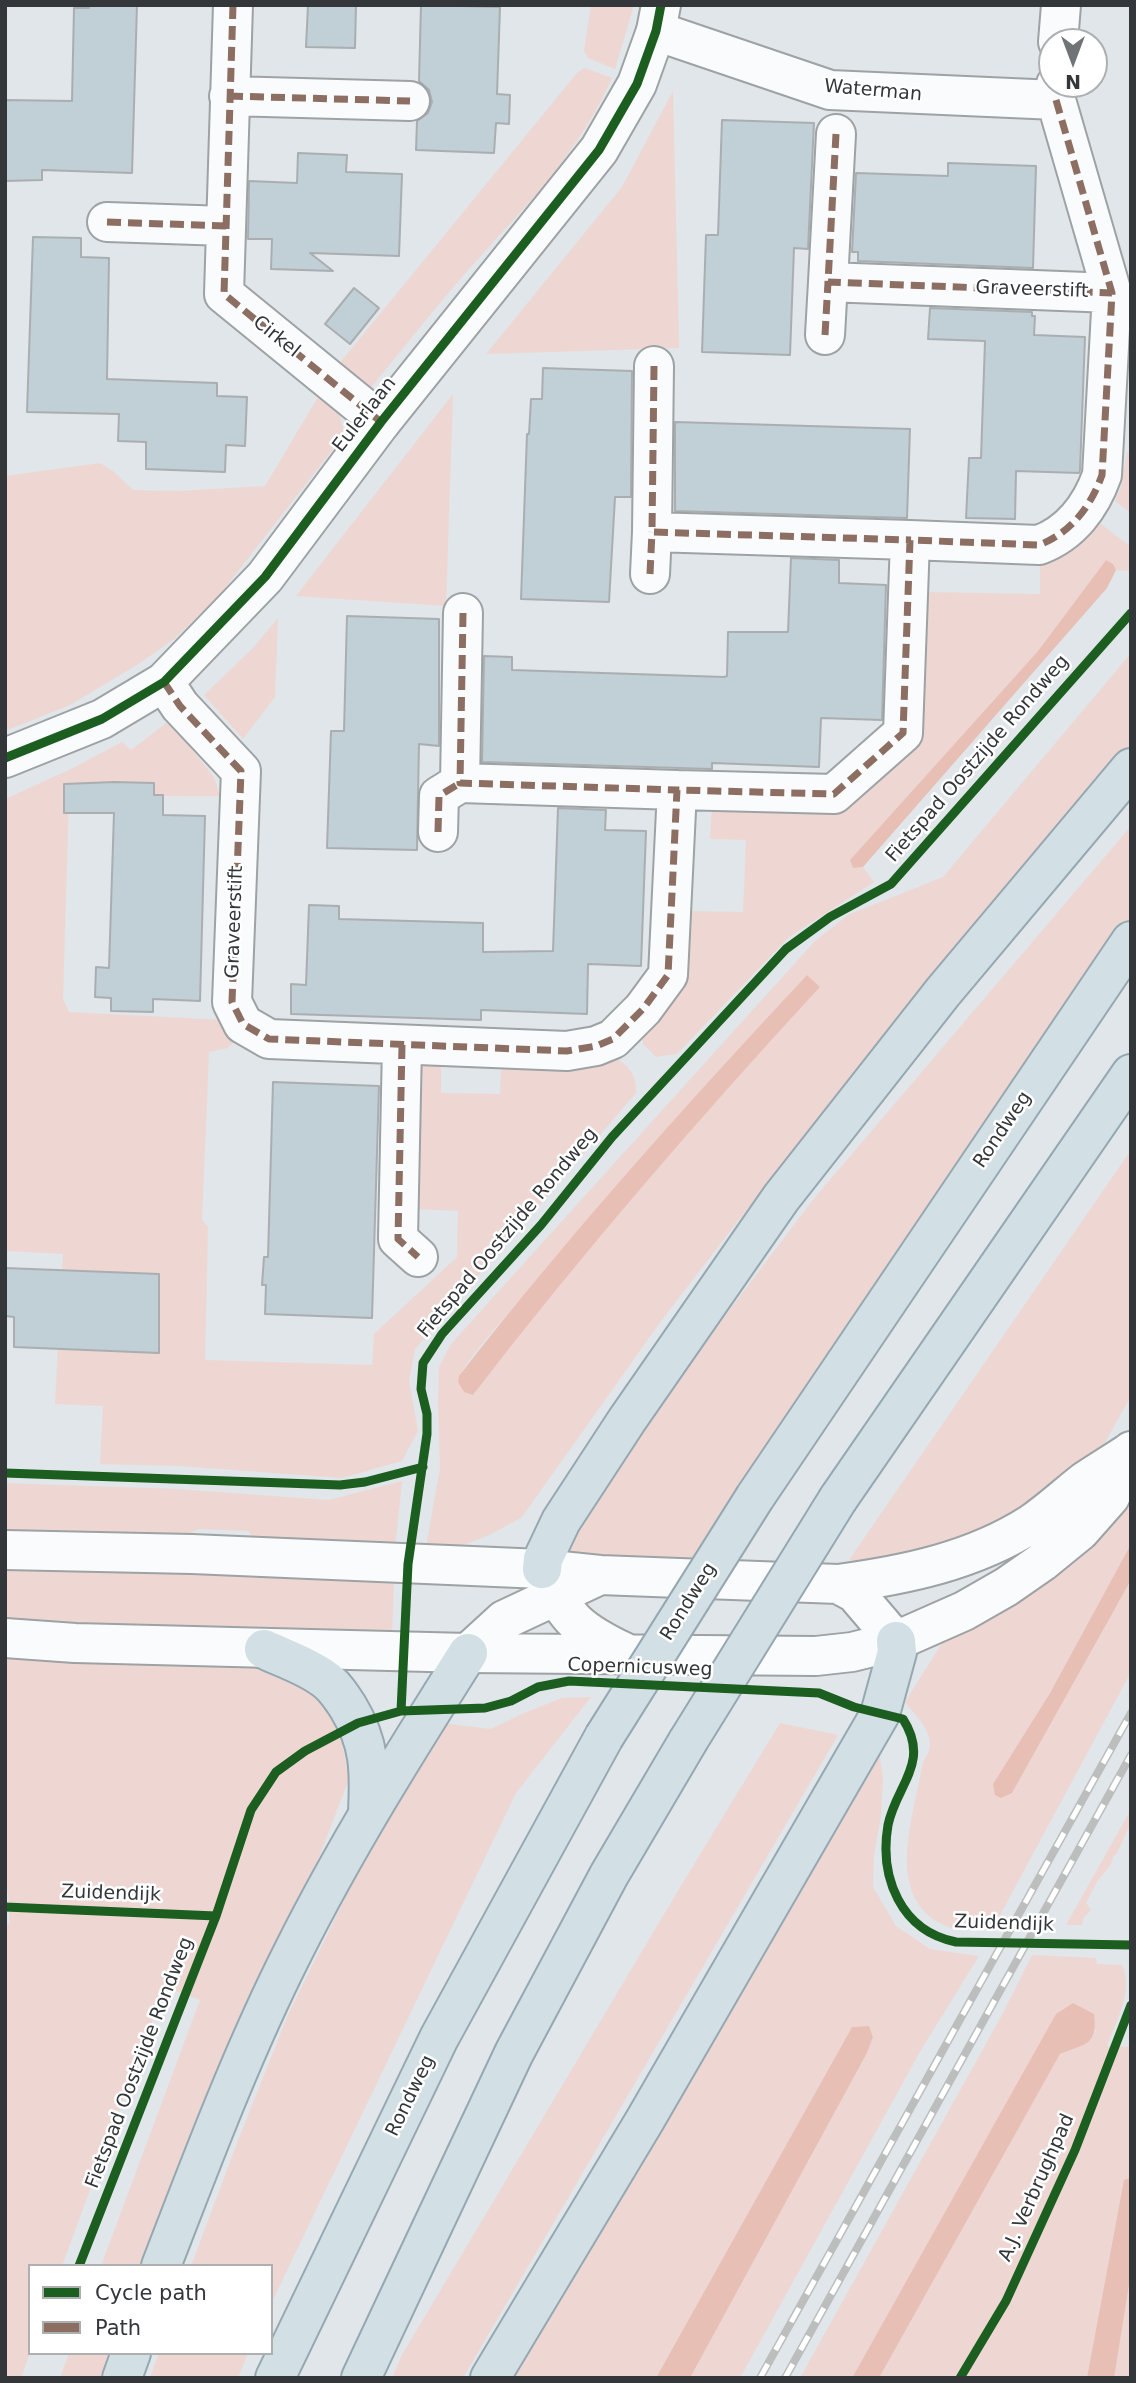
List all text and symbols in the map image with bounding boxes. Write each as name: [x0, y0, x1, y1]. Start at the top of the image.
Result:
north arrow: [1038, 28, 1108, 98]
text: N: [1065, 71, 1081, 93]
street label: Waterman: [823, 75, 923, 107]
street label: Graveerstift: [975, 277, 1089, 303]
street label: Cirkel: [248, 311, 304, 363]
street label: Eulerlaan: [328, 373, 402, 457]
street label: Fietspad Oostzijde Rondweg: [882, 651, 1074, 867]
street label: Graveerstift: [222, 865, 248, 979]
street label: Rondweg: [969, 1087, 1037, 1173]
street label: Fietspad Oostzijde Rondweg: [413, 1123, 603, 1343]
street label: Rondweg: [656, 1559, 722, 1645]
street label: Copernicusweg: [567, 1654, 713, 1682]
street label: Zuidendijk: [61, 1881, 161, 1907]
street label: Zuidendijk: [954, 1911, 1054, 1937]
street label: Fietspad Oostzijde Rondweg: [81, 1934, 199, 2192]
street label: Rondweg: [382, 2052, 440, 2140]
street label: A.J. Verbrughpad: [994, 2111, 1080, 2265]
legend: [28, 2264, 273, 2355]
text: Cycle path: [95, 2281, 207, 2305]
text: Path: [95, 2316, 141, 2340]

